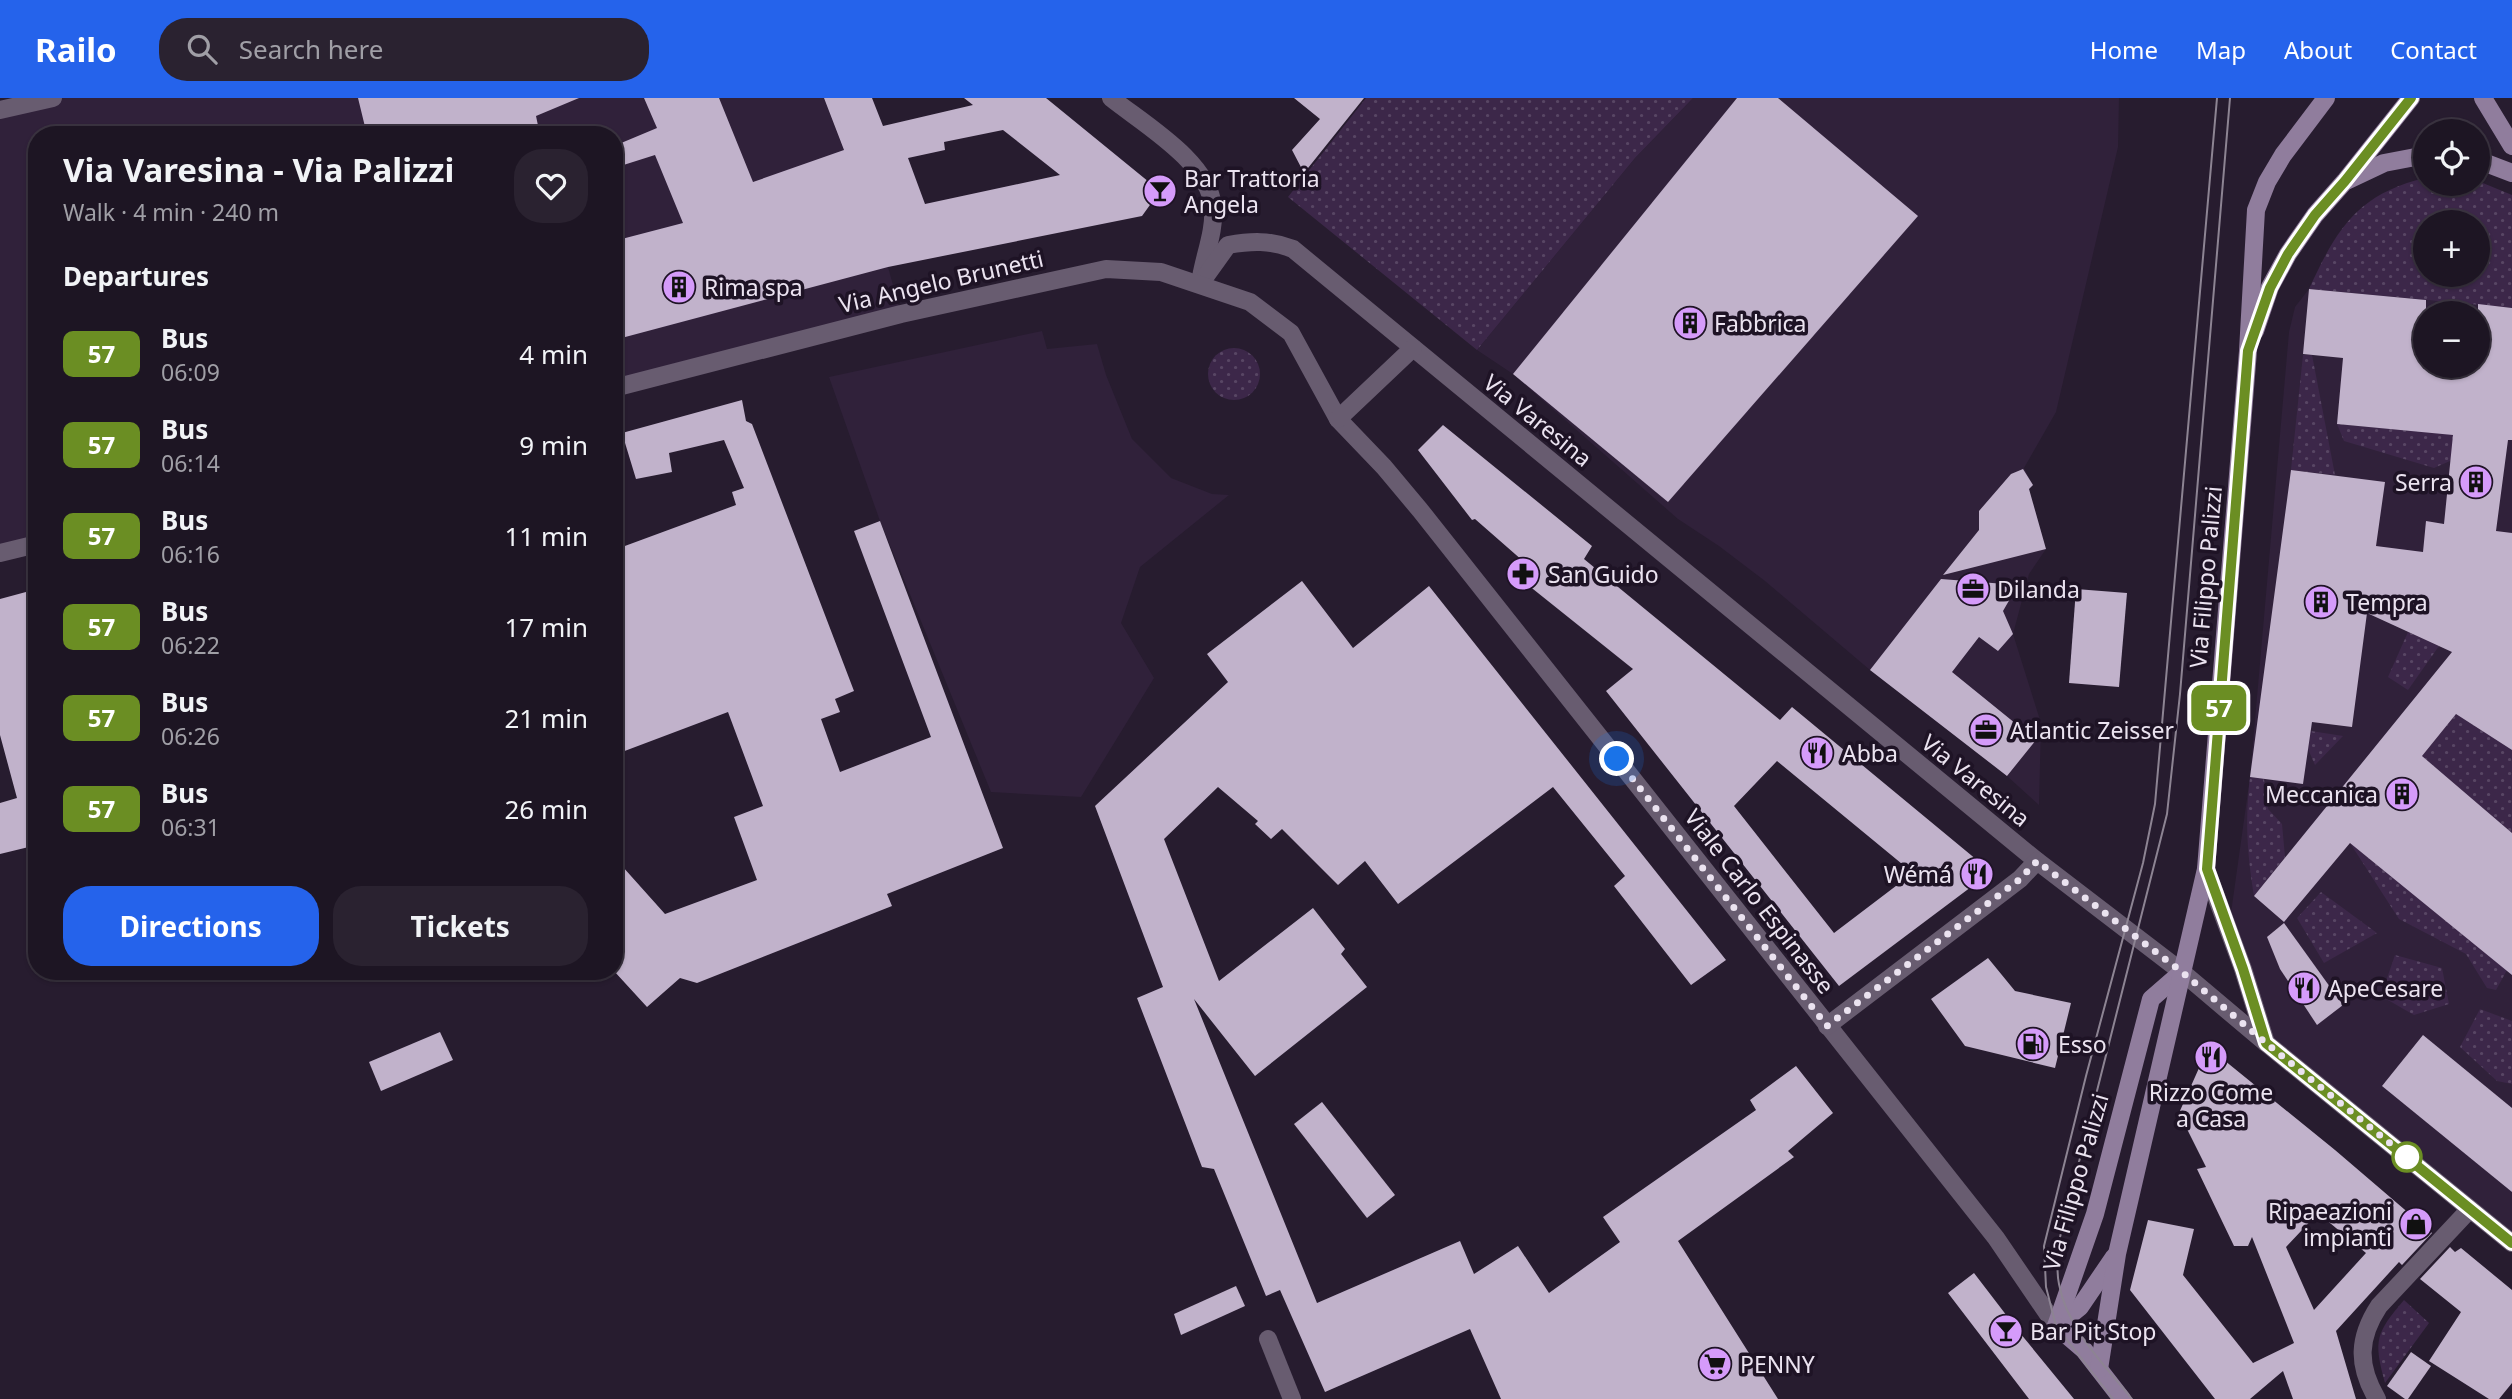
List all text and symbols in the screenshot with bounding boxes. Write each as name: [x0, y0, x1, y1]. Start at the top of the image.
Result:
search box: [159, 18, 649, 81]
text: Railo: [35, 27, 117, 72]
icon: search: [183, 30, 221, 68]
text: Search here: [239, 31, 383, 67]
text: Home: [2090, 33, 2158, 66]
text: Map: [2196, 33, 2246, 66]
text: About: [2284, 33, 2352, 66]
text: Contact: [2390, 33, 2477, 66]
map controls: [2413, 119, 2490, 378]
button: locate: [2413, 119, 2490, 196]
text: Via Varesina - Via Palizzi: [63, 147, 454, 192]
button: heart: [514, 149, 588, 223]
place label: Bar Trattoria Angela: [1184, 162, 1320, 220]
bar icon: Bar Trattoria Angela: [1141, 172, 1179, 210]
text: Walk · 4 min · 240 m: [63, 196, 279, 228]
button: +: [2413, 210, 2490, 287]
street label: Via Angelo Brunetti: [836, 242, 1046, 320]
text: Departures: [63, 258, 209, 294]
building icon: Rima spa: [660, 268, 698, 306]
place label: Rima spa: [704, 271, 803, 303]
button: −: [2413, 301, 2490, 378]
building icon: Fabbrica: [1671, 304, 1709, 342]
place label: Fabbrica: [1714, 307, 1807, 339]
text: Bus: [161, 320, 208, 356]
text: 4 min: [519, 336, 588, 372]
text: 57: [88, 337, 115, 370]
text: 06:09: [161, 356, 220, 388]
street label: Via Varesina: [1477, 366, 1599, 474]
text: Bus: [161, 411, 208, 447]
text: 9 min: [519, 427, 588, 463]
text: 57: [88, 428, 115, 461]
text: 06:14: [161, 447, 220, 479]
building icon: Serra: [2457, 463, 2495, 501]
place label: Serra: [2395, 466, 2452, 498]
street label: Via Filippo Palizzi: [2181, 485, 2229, 669]
text: Bus: [161, 502, 208, 538]
text: 11 min: [504, 518, 588, 554]
text: 57: [88, 519, 115, 552]
text: 06:16: [161, 538, 220, 570]
pharmacy icon: San Guido: [1504, 555, 1542, 593]
place label: San Guido: [1548, 558, 1659, 590]
office icon: Dilanda: [1954, 570, 1992, 608]
place label: Dilanda: [1997, 573, 2080, 605]
building icon: Tempra: [2302, 583, 2340, 621]
place label: Tempra: [2346, 586, 2428, 618]
text: Bus: [161, 593, 208, 629]
text: 17 min: [504, 609, 588, 645]
text: 57: [88, 610, 115, 643]
text: 06:22: [161, 629, 220, 661]
text: Bus: [161, 684, 208, 720]
line badge: 57: [2188, 685, 2250, 731]
text: 57: [2205, 691, 2233, 724]
text: 21 min: [504, 700, 588, 736]
text: 57: [88, 701, 115, 734]
office icon: Atlantic Zeisser: [1967, 711, 2005, 749]
place label: Atlantic Zeisser: [2010, 714, 2174, 746]
text: 06:26: [161, 720, 220, 752]
street label: Via Varesina: [1915, 726, 2037, 834]
restaurant icon: Abba: [1798, 734, 1836, 772]
place label: Abba: [1842, 737, 1898, 769]
your location: [1599, 741, 1634, 776]
text: Bus: [161, 775, 208, 811]
building icon: Meccanica: [2383, 775, 2421, 813]
place label: Meccanica: [2265, 778, 2378, 810]
text: 26 min: [504, 791, 588, 827]
text: 57: [88, 792, 115, 825]
street label: Viale Carlo Espinasse: [1678, 802, 1842, 1000]
text: 06:31: [161, 811, 220, 843]
restaurant icon: Wémá: [1958, 855, 1996, 893]
place label: Wémá: [1884, 858, 1952, 890]
button: Directions: [63, 886, 319, 966]
button: Tickets: [333, 886, 588, 966]
restaurant icon: ApeCesare: [2285, 969, 2323, 1007]
place label: ApeCesare: [2328, 972, 2443, 1004]
fuel station icon: Esso: [2014, 1025, 2052, 1063]
place label: Esso: [2058, 1028, 2107, 1060]
restaurant icon: Rizzo Come a Casa: [2192, 1038, 2230, 1076]
place label: Rizzo Come a Casa: [2149, 1076, 2273, 1134]
street label: Via Filippo Palizzi: [2034, 1090, 2116, 1274]
unlabelled marker: [2392, 1142, 2422, 1172]
place label: Ripaeazioni impianti: [2268, 1195, 2392, 1253]
shop icon: Ripaeazioni impianti: [2397, 1205, 2435, 1243]
bar icon: Bar Pit Stop: [1987, 1312, 2025, 1350]
place label: Bar Pit Stop: [2030, 1315, 2156, 1347]
supermarket icon: PENNY: [1696, 1345, 1734, 1383]
place label: PENNY: [1740, 1348, 1816, 1380]

